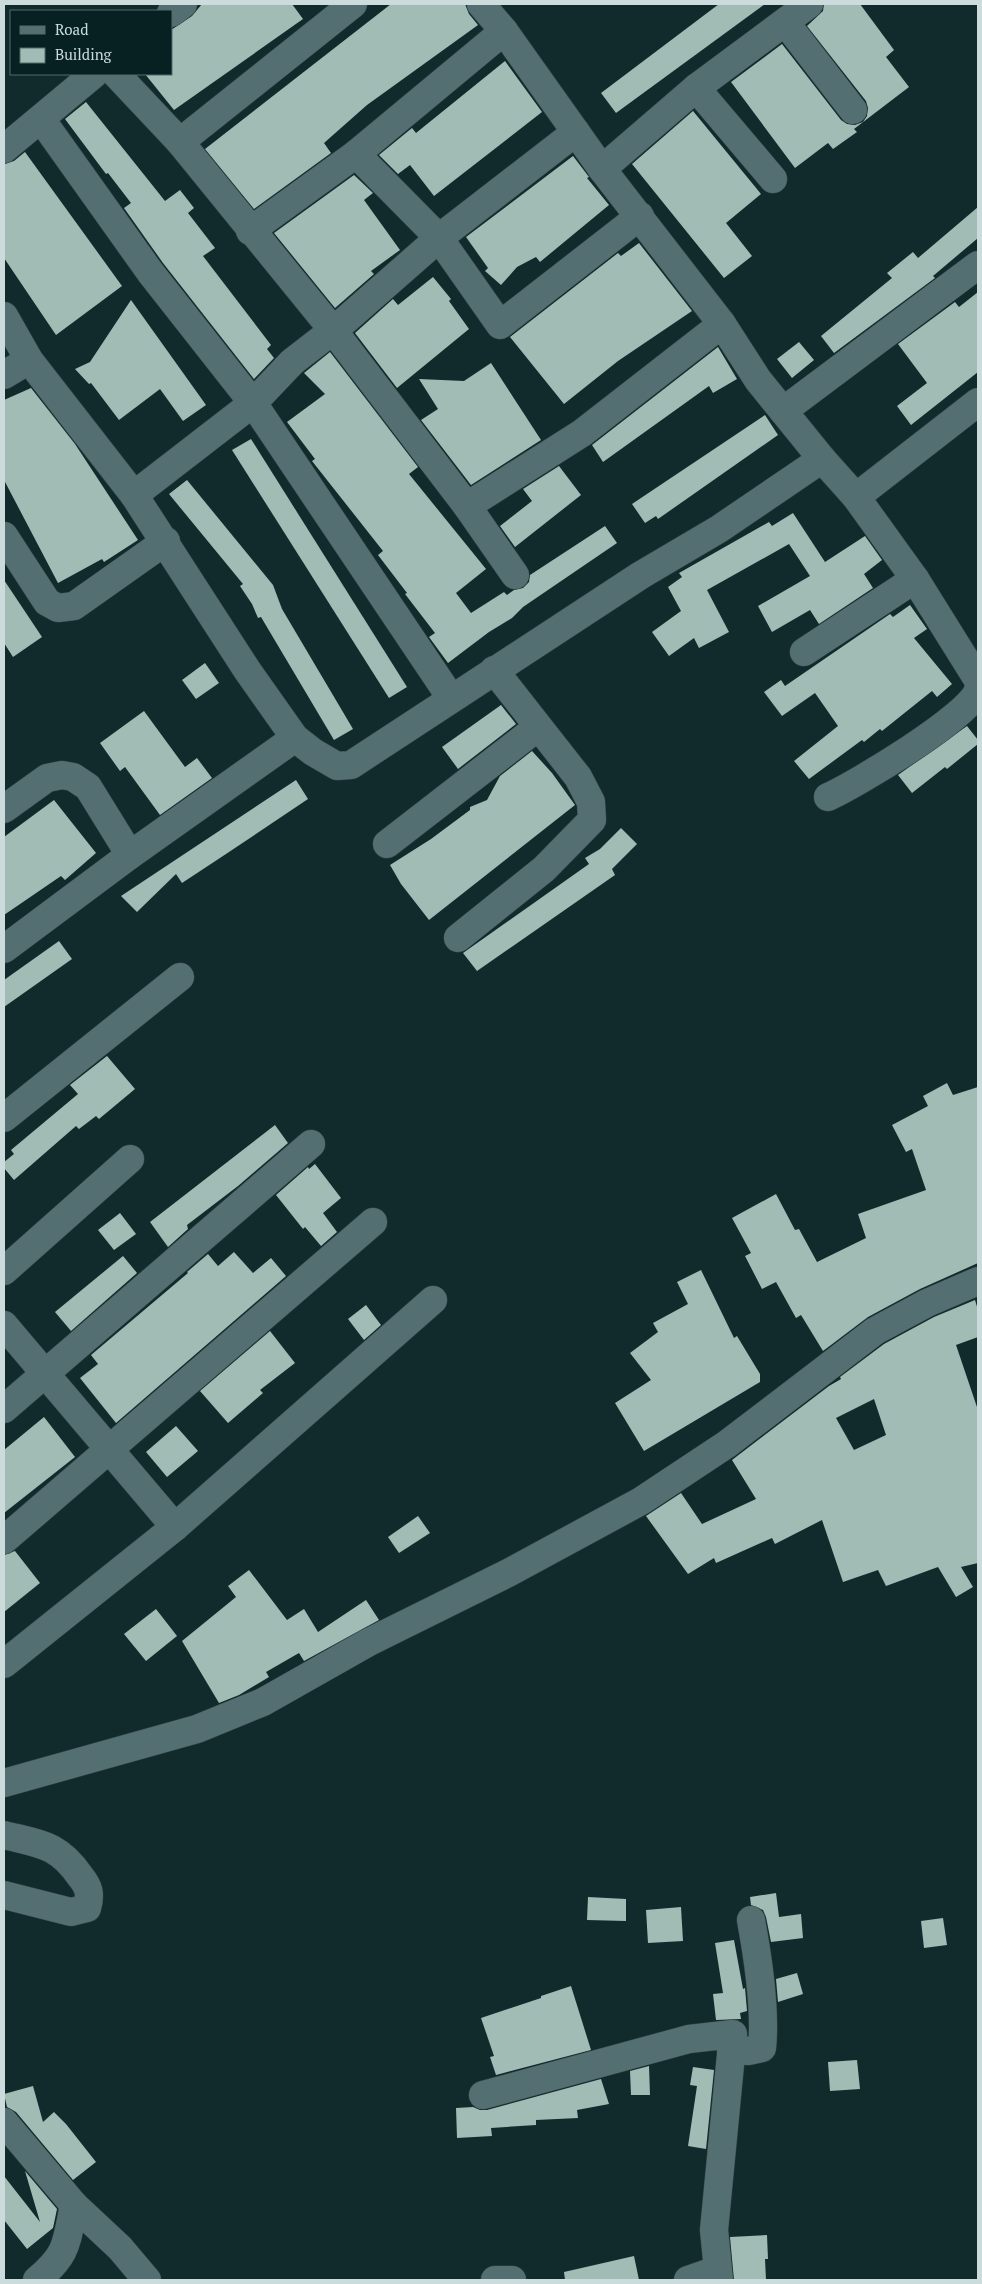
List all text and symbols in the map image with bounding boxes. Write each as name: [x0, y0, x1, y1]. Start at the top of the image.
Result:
legend: [10, 10, 172, 75]
text: Road: [55, 19, 88, 39]
text: Building: [55, 44, 113, 64]

